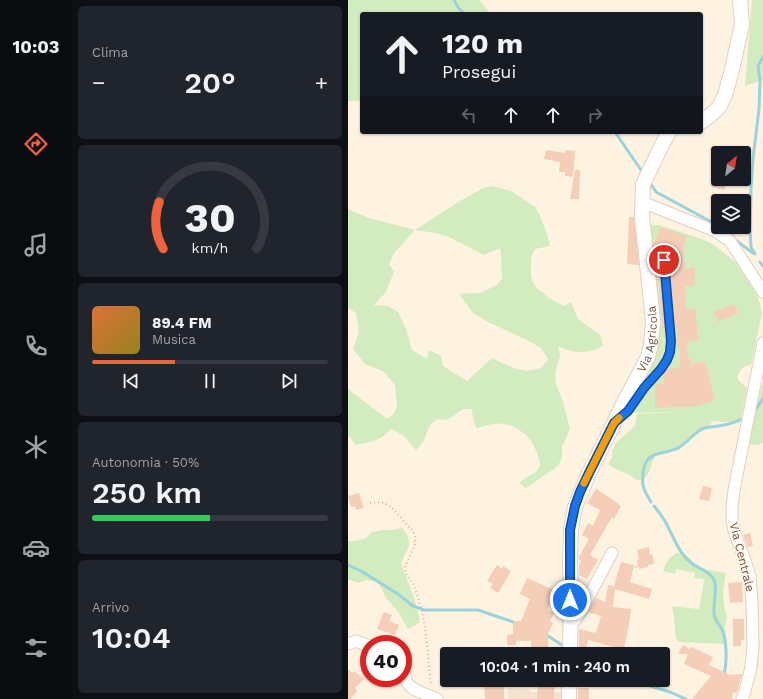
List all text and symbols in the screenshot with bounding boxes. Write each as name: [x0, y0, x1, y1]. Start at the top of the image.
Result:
text: 120 m: [442, 27, 523, 60]
icon: ahead: [376, 28, 428, 80]
text: 10:03: [13, 36, 59, 57]
text: Clima: [92, 45, 128, 60]
text: Prosegui: [442, 61, 516, 82]
text: 20°: [184, 65, 236, 100]
text: −: [92, 70, 105, 95]
text: +: [315, 70, 328, 95]
icon: left: [458, 104, 480, 126]
icon: ahead: [500, 104, 522, 126]
icon: ahead: [542, 104, 564, 126]
icon: right: [584, 104, 606, 126]
icon: directions: [22, 130, 50, 158]
north arrow: [711, 146, 751, 186]
map controls: [711, 146, 751, 234]
text: 30: [184, 193, 236, 242]
button: layers: [711, 194, 751, 234]
icon: music: [22, 231, 50, 259]
text: km/h: [192, 239, 228, 255]
pin: [647, 243, 681, 277]
icon: arrive: [653, 249, 675, 271]
street label: Via Agricola: [634, 305, 660, 375]
text: 89.4 FM: [152, 314, 212, 332]
icon: phone: [22, 332, 50, 360]
text: Musica: [152, 332, 196, 347]
icon: previous: [120, 370, 142, 392]
icon: pause: [199, 370, 221, 392]
icon: next: [278, 370, 300, 392]
icon: climate: [22, 433, 50, 461]
text: Autonomia · 50%: [92, 455, 199, 470]
text: 250 km: [92, 475, 202, 510]
street label: Via Centrale: [727, 521, 757, 593]
icon: car: [22, 534, 50, 562]
position arrow: [549, 579, 591, 621]
text: Arrivo: [92, 600, 129, 615]
text: 10:04: [92, 620, 171, 655]
icon: filters: [22, 634, 50, 662]
speed limit sign: 40: [360, 635, 412, 687]
text: 10:04 · 1 min · 240 m: [480, 658, 630, 676]

